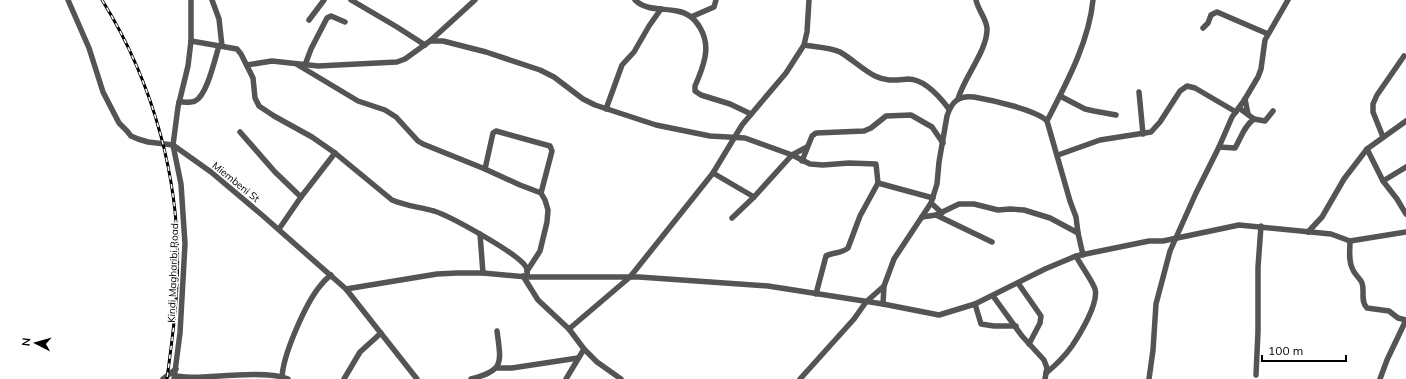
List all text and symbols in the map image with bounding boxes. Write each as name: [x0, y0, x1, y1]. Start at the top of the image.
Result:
street label: Miembeni St: [210, 159, 263, 205]
street label: Kindi Magharibi Road: [165, 223, 181, 323]
north arrow: [16, 323, 56, 363]
text: N: [19, 337, 33, 347]
scale bar: [1262, 337, 1346, 363]
text: 100 m: [1268, 343, 1303, 358]

